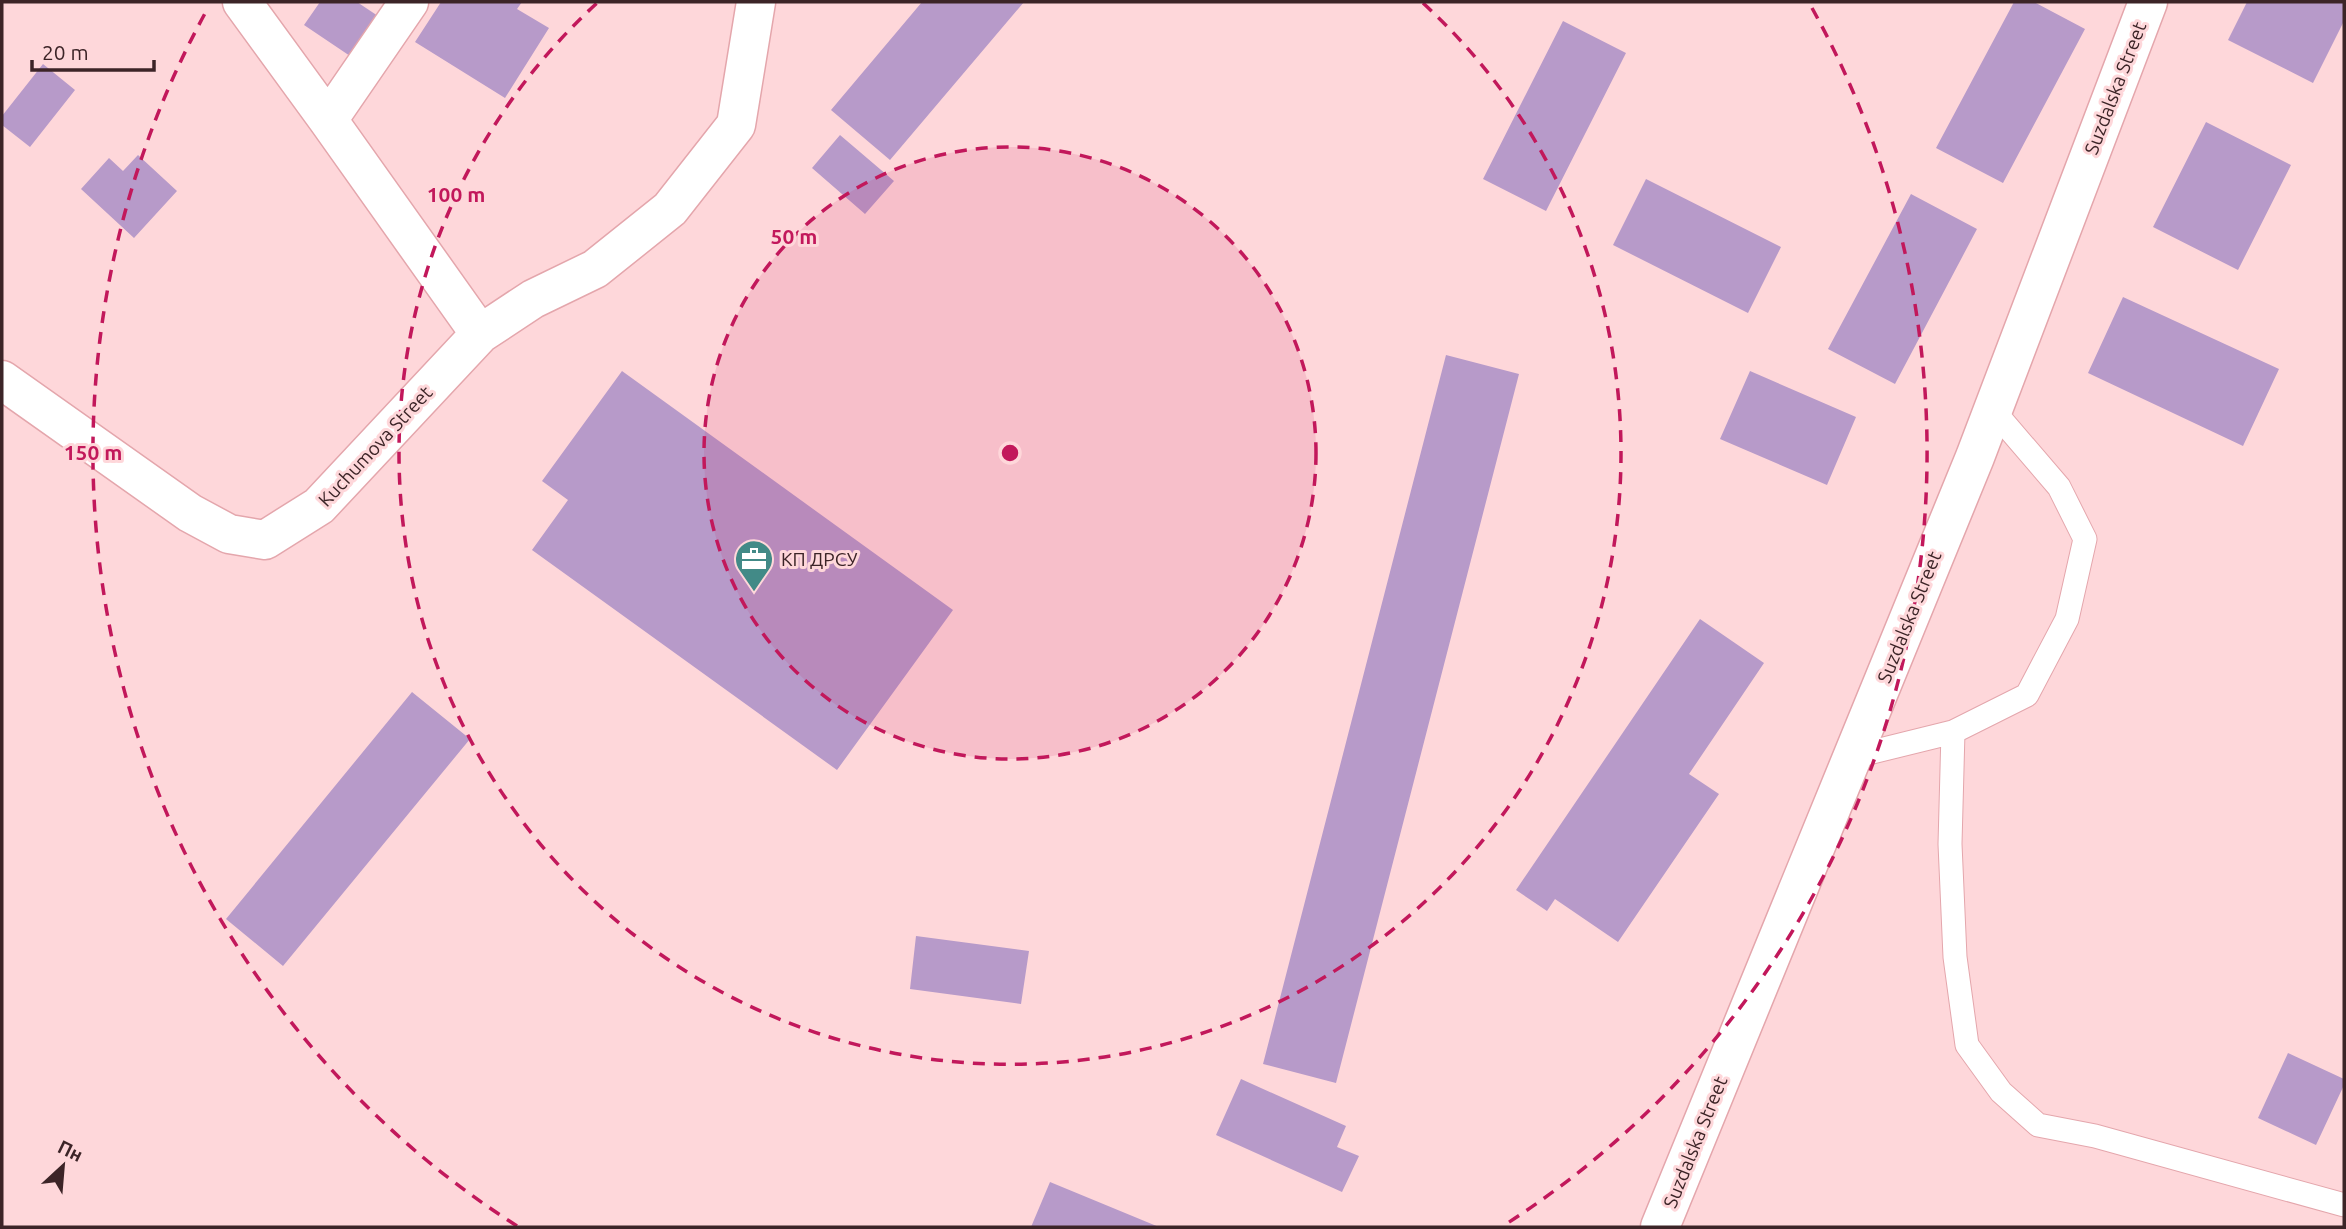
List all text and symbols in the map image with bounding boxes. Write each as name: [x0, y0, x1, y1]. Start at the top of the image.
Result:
street label: Suzdalska Street: [2080, 18, 2151, 157]
scale bar: [32, 28, 154, 72]
text: 20 m: [42, 40, 89, 64]
text: 100 m: [427, 182, 485, 206]
text: 50 m: [771, 224, 817, 248]
street label: Kuchumova Street: [313, 381, 437, 511]
text: 150 m: [64, 440, 122, 464]
centre of rings: [998, 441, 1022, 465]
office icon: КП ДРСУ: [733, 538, 775, 593]
street label: Suzdalska Street: [1873, 547, 1946, 686]
place label: КП ДРСУ: [781, 548, 858, 570]
street label: Suzdalska Street: [1659, 1072, 1732, 1211]
north arrow: [28, 1131, 98, 1201]
text: Пн: [54, 1135, 86, 1166]

